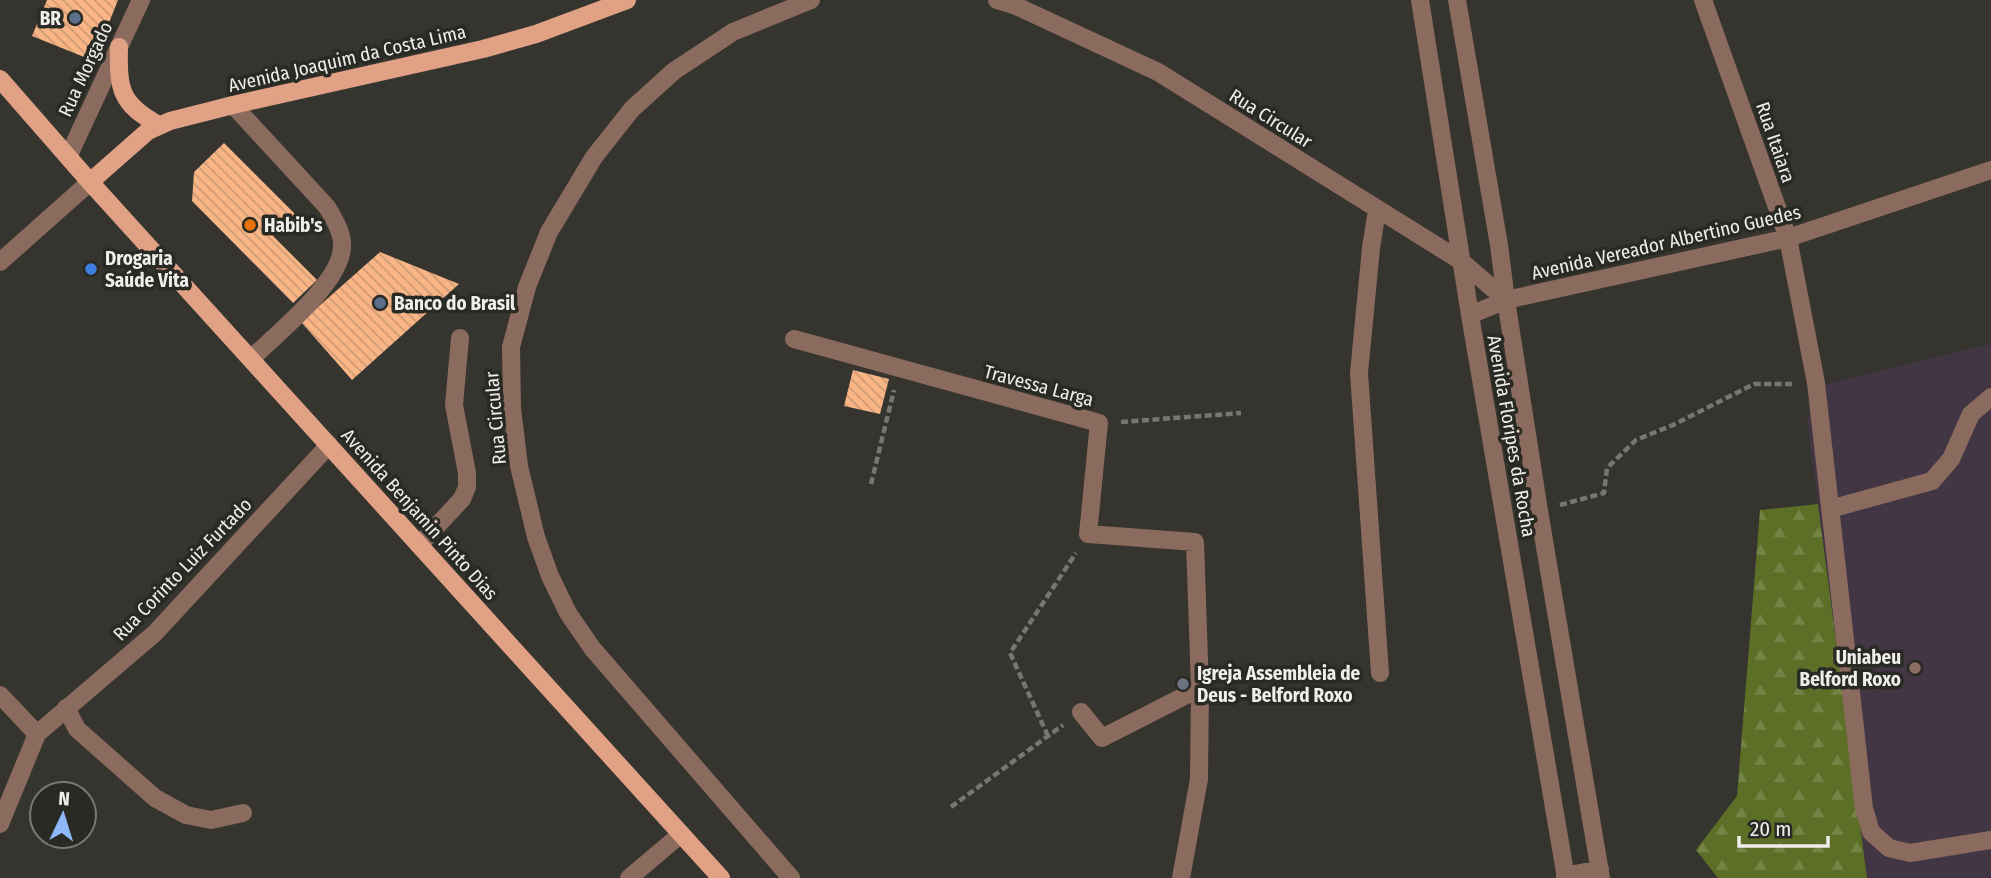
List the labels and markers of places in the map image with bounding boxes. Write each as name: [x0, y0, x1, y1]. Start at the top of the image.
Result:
place label: BR: [40, 7, 61, 30]
marker: BR: [67, 10, 83, 26]
place label: Habib's: [264, 214, 323, 237]
marker: Habib's: [242, 217, 258, 233]
place label: Drogaria Saúde Vita: [105, 247, 189, 292]
marker: Drogaria Saúde Vita: [83, 261, 99, 277]
place label: Banco do Brasil: [394, 292, 516, 315]
marker: Banco do Brasil: [372, 295, 388, 311]
place label: Uniabeu Belford Roxo: [1800, 646, 1901, 691]
marker: Uniabeu Belford Roxo: [1907, 660, 1923, 676]
place label: Igreja Assembleia de Deus - Belford Roxo: [1197, 662, 1361, 707]
marker: Igreja Assembleia de Deus - Belford Roxo: [1175, 676, 1191, 692]

